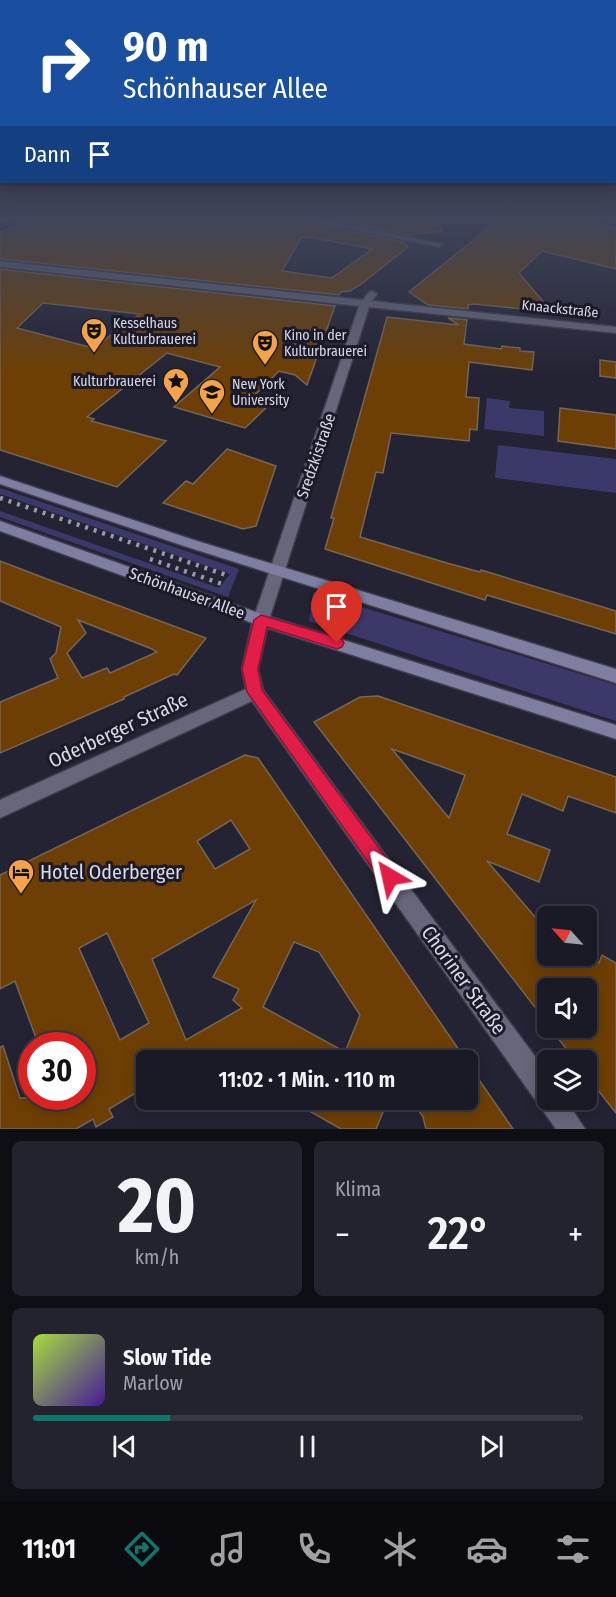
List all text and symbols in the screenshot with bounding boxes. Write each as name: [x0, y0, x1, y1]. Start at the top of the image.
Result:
text: 90 m: [123, 22, 208, 72]
icon: right: [24, 24, 102, 102]
text: Schönhauser Allee: [123, 73, 328, 105]
icon: arrive: [83, 138, 116, 171]
text: Dann: [24, 141, 71, 168]
street label: Knaackstraße: [521, 297, 599, 321]
place label: Kesselhaus Kulturbrauerei: [113, 315, 196, 348]
theatre icon: Kesselhaus Kulturbrauerei: [79, 316, 109, 354]
place label: Kino in der Kulturbrauerei: [284, 327, 367, 360]
theatre icon: Kino in der Kulturbrauerei: [250, 328, 280, 366]
place icon: Kulturbrauerei: [161, 366, 191, 404]
place label: Kulturbrauerei: [73, 373, 156, 390]
place label: New York University: [232, 376, 290, 409]
school or university icon: New York University: [197, 377, 227, 415]
street label: Sredzkistraße: [293, 411, 339, 501]
street label: Schönhauser Allee: [127, 563, 247, 623]
pin: [311, 581, 362, 643]
icon: arrive: [320, 590, 353, 623]
street label: Oderberger Straße: [44, 687, 192, 773]
position arrow: [358, 845, 422, 909]
hotel icon: Hotel Oderberger: [6, 857, 36, 895]
place label: Hotel Oderberger: [40, 860, 182, 884]
north arrow: [537, 906, 597, 966]
map controls: [537, 906, 597, 1110]
street label: Choriner Straße: [417, 921, 511, 1039]
button: sound: [537, 978, 597, 1038]
speed limit sign: 30: [18, 1032, 96, 1110]
button: layers: [537, 1050, 597, 1110]
text: 11:02 · 1 Min. · 110 m: [219, 1066, 395, 1093]
text: 20: [118, 1159, 196, 1253]
text: Klima: [335, 1177, 381, 1201]
text: 22°: [428, 1207, 490, 1261]
text: −: [335, 1215, 350, 1255]
text: +: [568, 1215, 583, 1255]
text: km/h: [135, 1245, 179, 1269]
text: Slow Tide: [123, 1344, 211, 1371]
text: Marlow: [123, 1371, 183, 1395]
icon: previous: [108, 1430, 141, 1463]
icon: pause: [291, 1430, 324, 1463]
icon: next: [475, 1430, 508, 1463]
icon: directions: [121, 1528, 163, 1570]
icon: music: [207, 1528, 249, 1570]
icon: phone: [293, 1528, 335, 1570]
icon: climate: [379, 1528, 421, 1570]
icon: car: [466, 1528, 508, 1570]
icon: filters: [552, 1528, 594, 1570]
text: 11:01: [22, 1533, 76, 1565]

